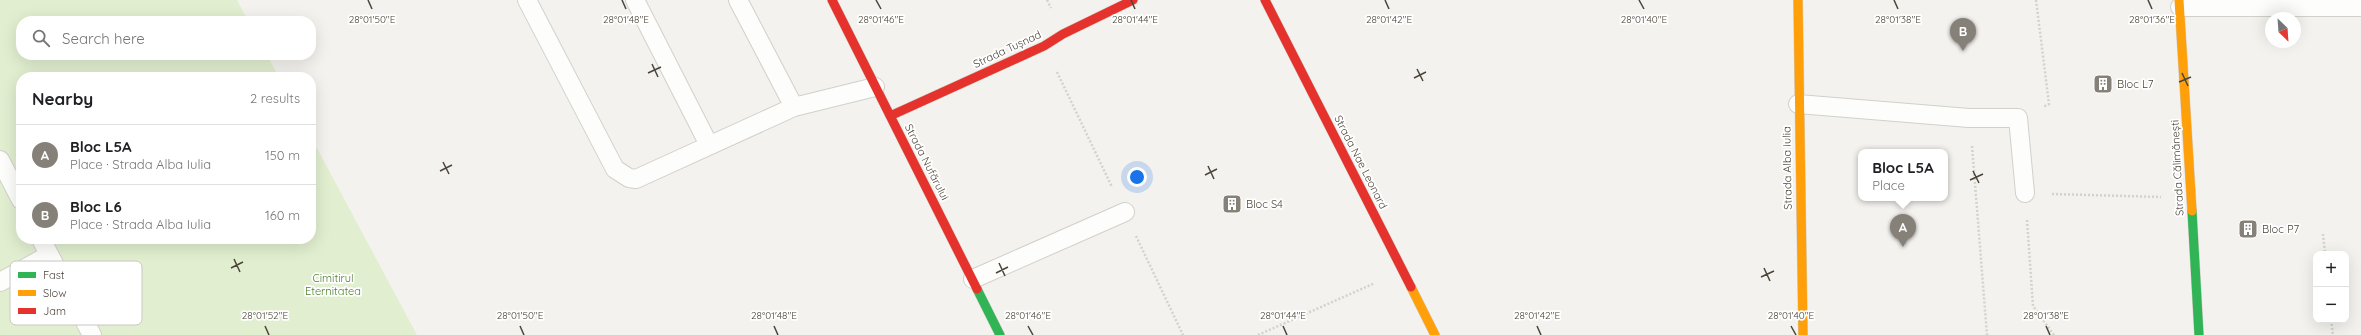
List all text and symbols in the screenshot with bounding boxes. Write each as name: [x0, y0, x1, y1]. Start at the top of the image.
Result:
north arrow: [2265, 12, 2301, 48]
text: 28°01'50"E: [349, 13, 396, 26]
text: 28°01'48"E: [603, 13, 649, 26]
text: 28°01'46"E: [858, 13, 904, 26]
text: 28°01'44"E: [1112, 13, 1158, 26]
text: 28°01'42"E: [1366, 13, 1412, 26]
text: 28°01'40"E: [1621, 13, 1668, 26]
text: 28°01'38"E: [1875, 13, 1921, 26]
text: 28°01'36"E: [2129, 13, 2175, 26]
search box: [16, 16, 316, 60]
pin: B: [1950, 18, 1976, 51]
icon: search: [30, 27, 52, 49]
street label: Strada Tușnad: [971, 27, 1043, 71]
text: Search here: [62, 29, 145, 48]
building icon: Bloc L7: [2092, 73, 2114, 95]
place label: Bloc L7: [2117, 77, 2154, 91]
text: Nearby: [32, 88, 93, 109]
text: 2 results: [250, 90, 300, 106]
street label: Strada Nae Leonard: [1331, 113, 1391, 211]
street label: Strada Călimănești: [2167, 120, 2187, 216]
street label: Strada Nufărului: [902, 122, 952, 202]
street label: Strada Alba Iulia: [1779, 126, 1795, 210]
text: Bloc L5A: [70, 137, 132, 156]
text: A: [41, 147, 49, 163]
text: 150 m: [265, 147, 300, 163]
popup: [1858, 149, 1948, 201]
text: Place · Strada Alba Iulia: [70, 156, 211, 172]
text: Bloc L5A: [1872, 158, 1934, 177]
your location: [1127, 167, 1147, 187]
text: Place: [1872, 177, 1905, 193]
building icon: Bloc S4: [1221, 193, 1243, 215]
text: Bloc L6: [70, 197, 122, 216]
place label: Bloc S4: [1246, 197, 1283, 211]
text: B: [41, 207, 49, 223]
text: 160 m: [265, 207, 300, 223]
pin: A: [1890, 214, 1916, 247]
text: Place · Strada Alba Iulia: [70, 216, 211, 232]
building icon: Bloc P7: [2237, 218, 2259, 240]
place label: Bloc P7: [2262, 222, 2299, 236]
map controls: [2313, 251, 2349, 323]
button: +: [2313, 251, 2349, 287]
legend: [10, 261, 142, 325]
text: Fast: [43, 268, 65, 282]
park label: Cimitirul Eternitatea: [305, 271, 361, 298]
text: Slow: [43, 286, 67, 300]
button: −: [2313, 287, 2349, 323]
text: Jam: [43, 304, 66, 318]
text: 28°01'52"E: [242, 309, 288, 322]
text: 28°01'50"E: [497, 309, 544, 322]
text: 28°01'48"E: [751, 309, 797, 322]
text: 28°01'46"E: [1005, 309, 1051, 322]
text: 28°01'44"E: [1260, 309, 1306, 322]
text: 28°01'42"E: [1514, 309, 1560, 322]
text: 28°01'40"E: [1768, 309, 1815, 322]
text: 28°01'38"E: [2023, 309, 2069, 322]

